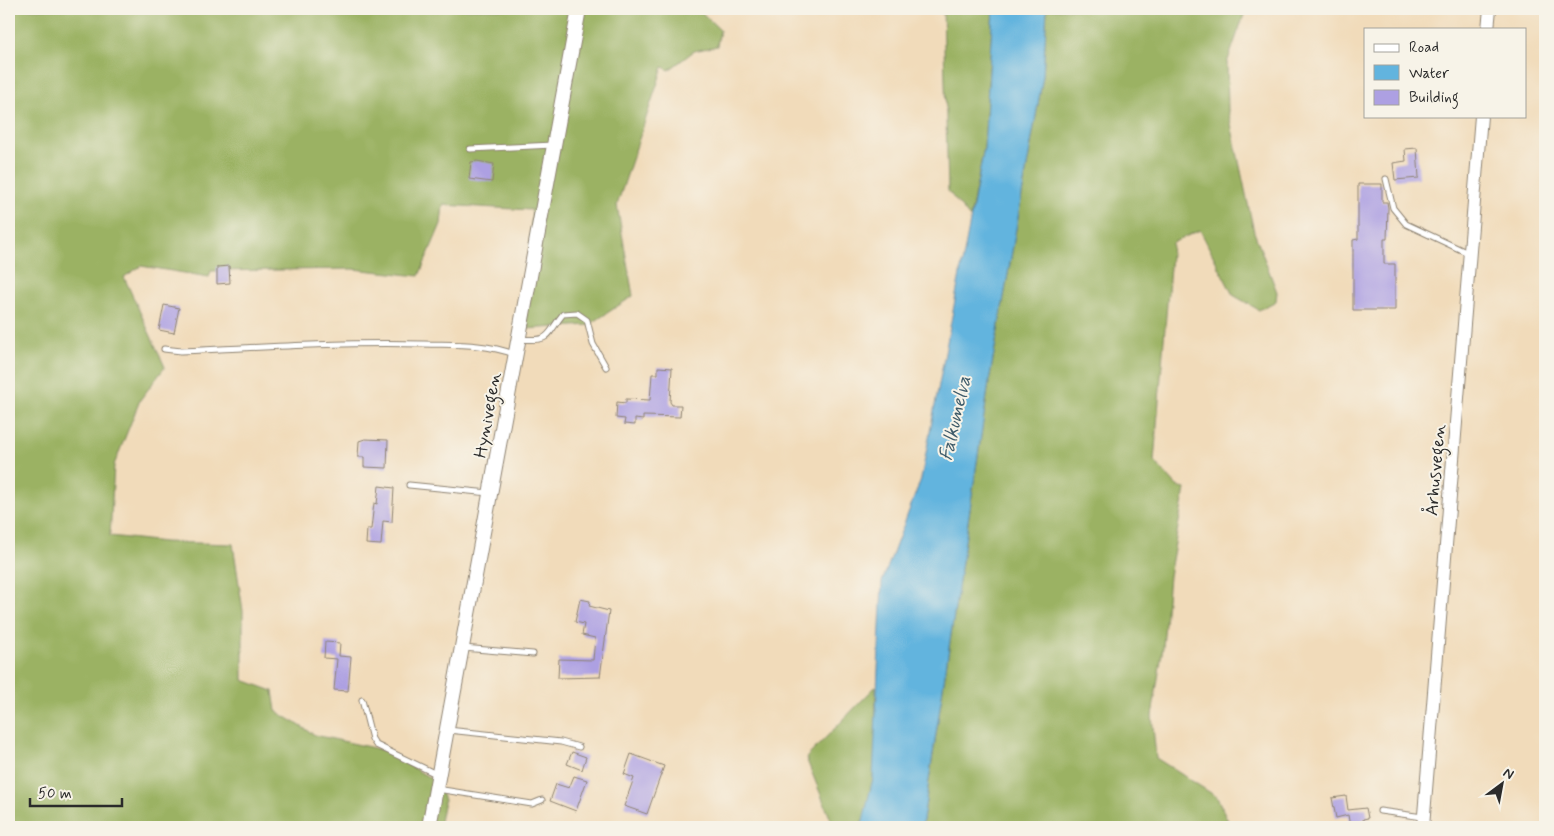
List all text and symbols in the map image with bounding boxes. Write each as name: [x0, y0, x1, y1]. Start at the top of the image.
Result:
legend: [1364, 28, 1526, 118]
text: Road: [1409, 38, 1439, 58]
text: Water: [1409, 64, 1449, 84]
text: Building: [1409, 88, 1459, 109]
street label: Hynivegen: [469, 370, 509, 460]
water label: Falkumelva: [934, 373, 977, 463]
street label: Århusvegen: [1420, 423, 1454, 517]
north arrow: [1476, 758, 1526, 808]
text: N: [1500, 764, 1517, 784]
scale bar: [30, 776, 122, 808]
text: 50 m: [38, 784, 72, 804]

